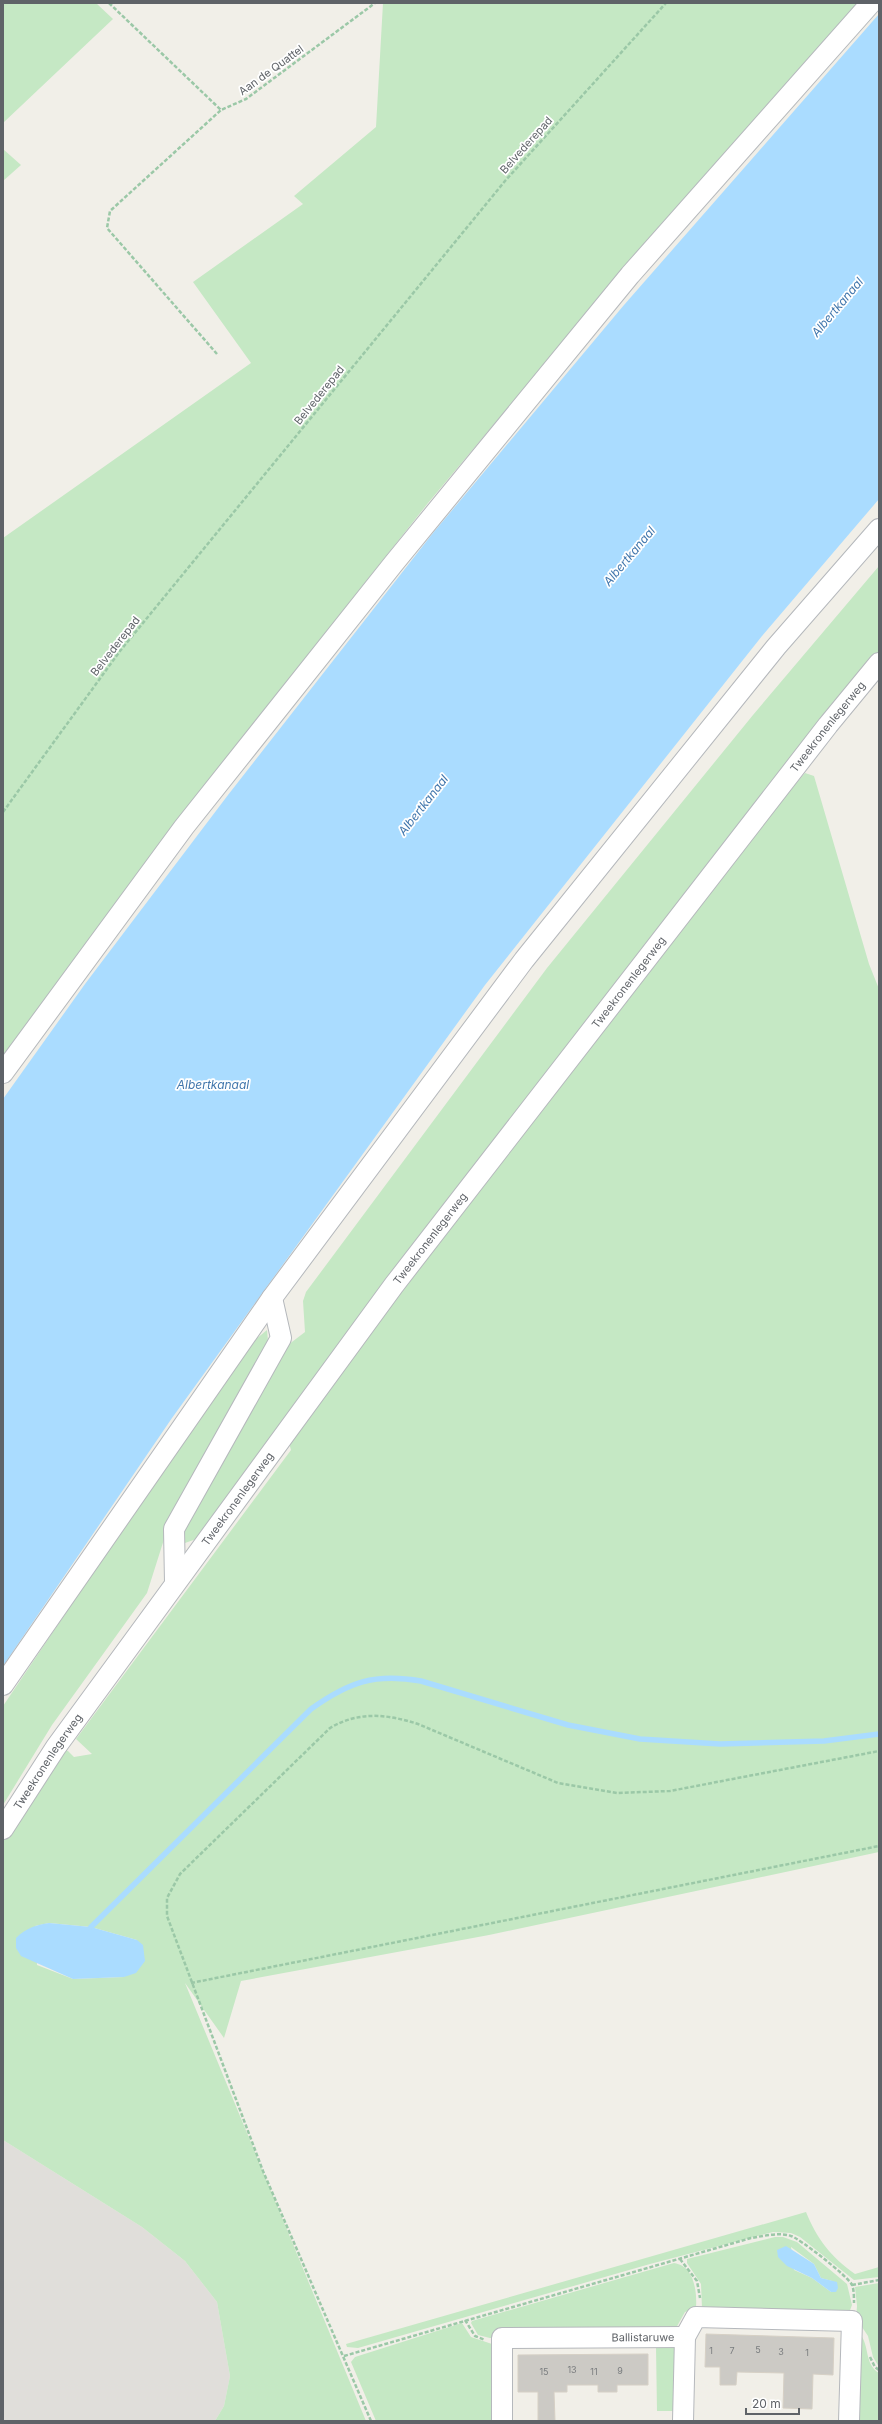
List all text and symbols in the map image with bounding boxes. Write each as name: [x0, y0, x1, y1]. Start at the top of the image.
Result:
street label: Aan de Quattel: [236, 42, 306, 98]
street label: Belvederepad: [497, 114, 555, 176]
water label: Albertkanaal: [807, 274, 866, 340]
street label: Belvederepad: [291, 363, 347, 427]
water label: Albertkanaal: [599, 523, 658, 589]
street label: Belvederepad: [87, 613, 143, 679]
street label: Tweekronenlegerweg: [787, 678, 868, 775]
water label: Albertkanaal: [394, 772, 451, 839]
street label: Tweekronenlegerweg: [589, 934, 669, 1031]
water label: Albertkanaal: [176, 1077, 249, 1092]
street label: Tweekronenlegerweg: [390, 1190, 470, 1287]
street label: Tweekronenlegerweg: [199, 1449, 276, 1549]
street label: Tweekronenlegerweg: [11, 1711, 85, 1812]
street label: Ballistaruwe: [611, 2330, 675, 2344]
house number: 5: [755, 2344, 761, 2355]
house number: 1: [709, 2345, 713, 2356]
house number: 7: [729, 2345, 735, 2356]
house number: 3: [778, 2346, 784, 2357]
house number: 1: [805, 2347, 809, 2358]
house number: 13: [567, 2364, 577, 2375]
house number: 9: [617, 2365, 623, 2376]
house number: 15: [539, 2366, 549, 2377]
house number: 11: [590, 2366, 598, 2377]
scale bar: [746, 2390, 799, 2416]
text: 20 m: [752, 2396, 781, 2411]

